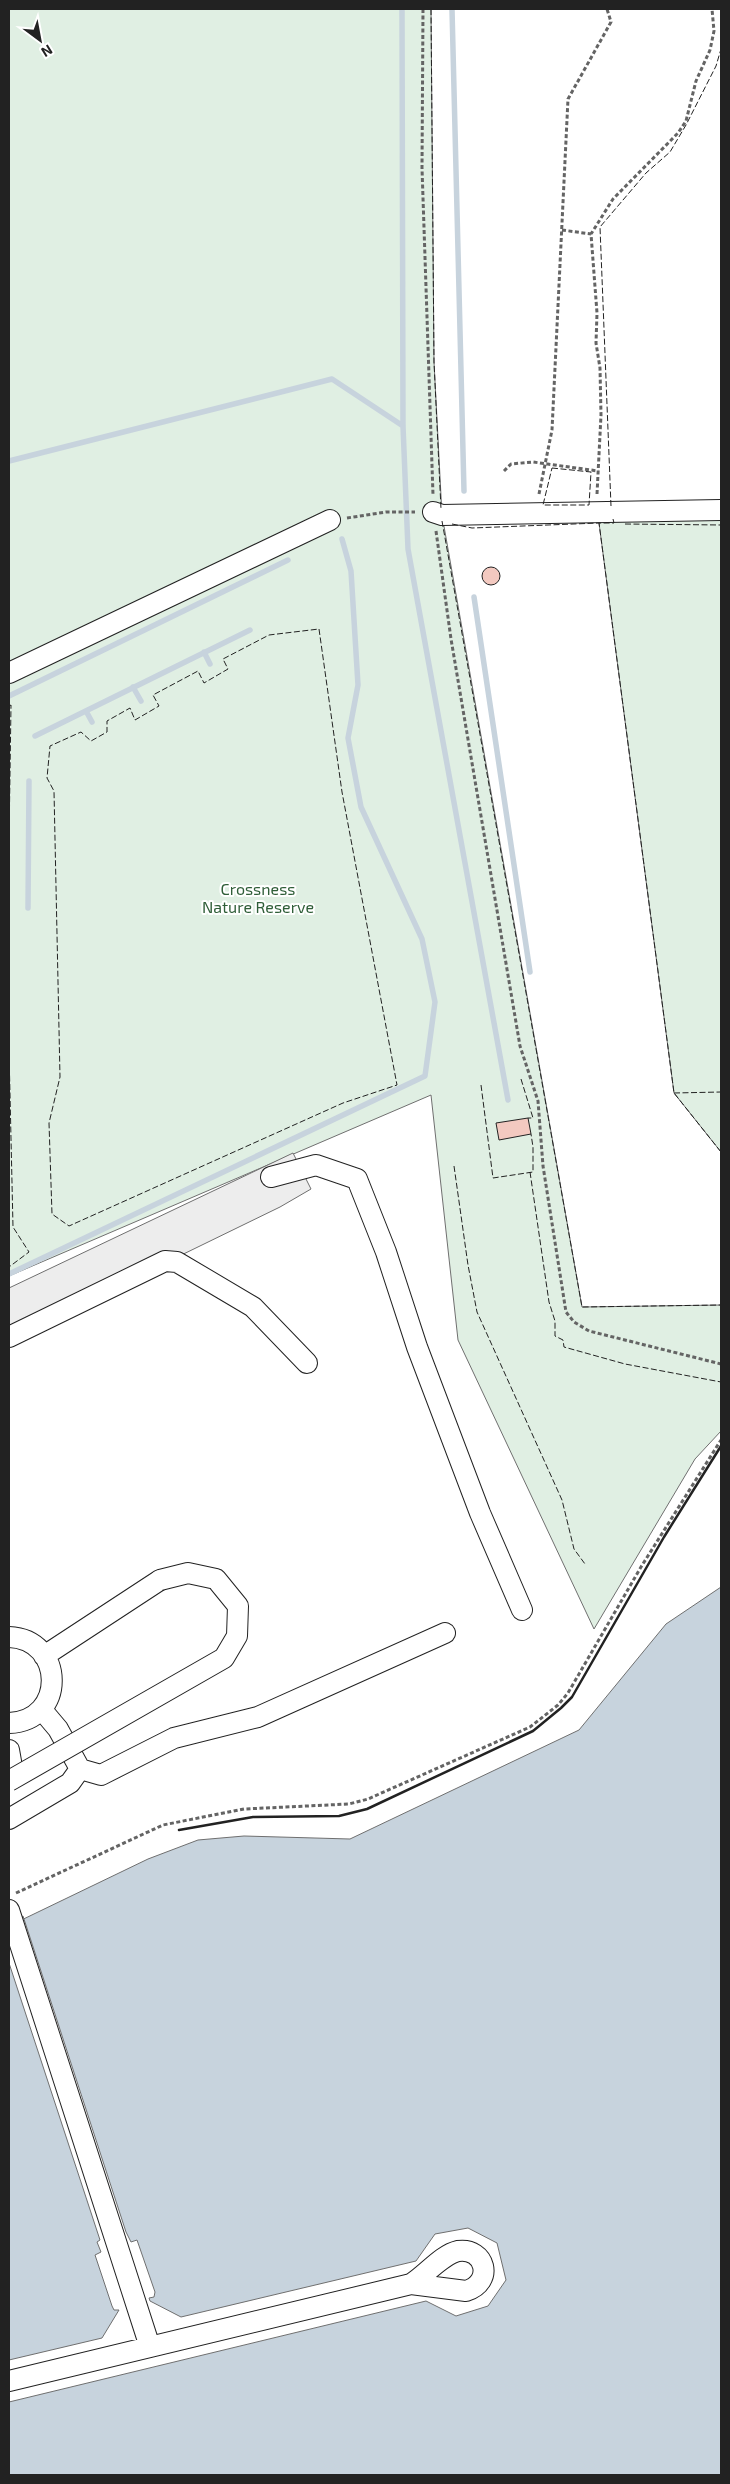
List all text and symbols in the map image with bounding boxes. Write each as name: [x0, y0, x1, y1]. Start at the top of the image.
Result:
north arrow: [15, 15, 65, 65]
text: N: [38, 42, 56, 61]
park label: Crossness Nature Reserve: [202, 879, 314, 916]

